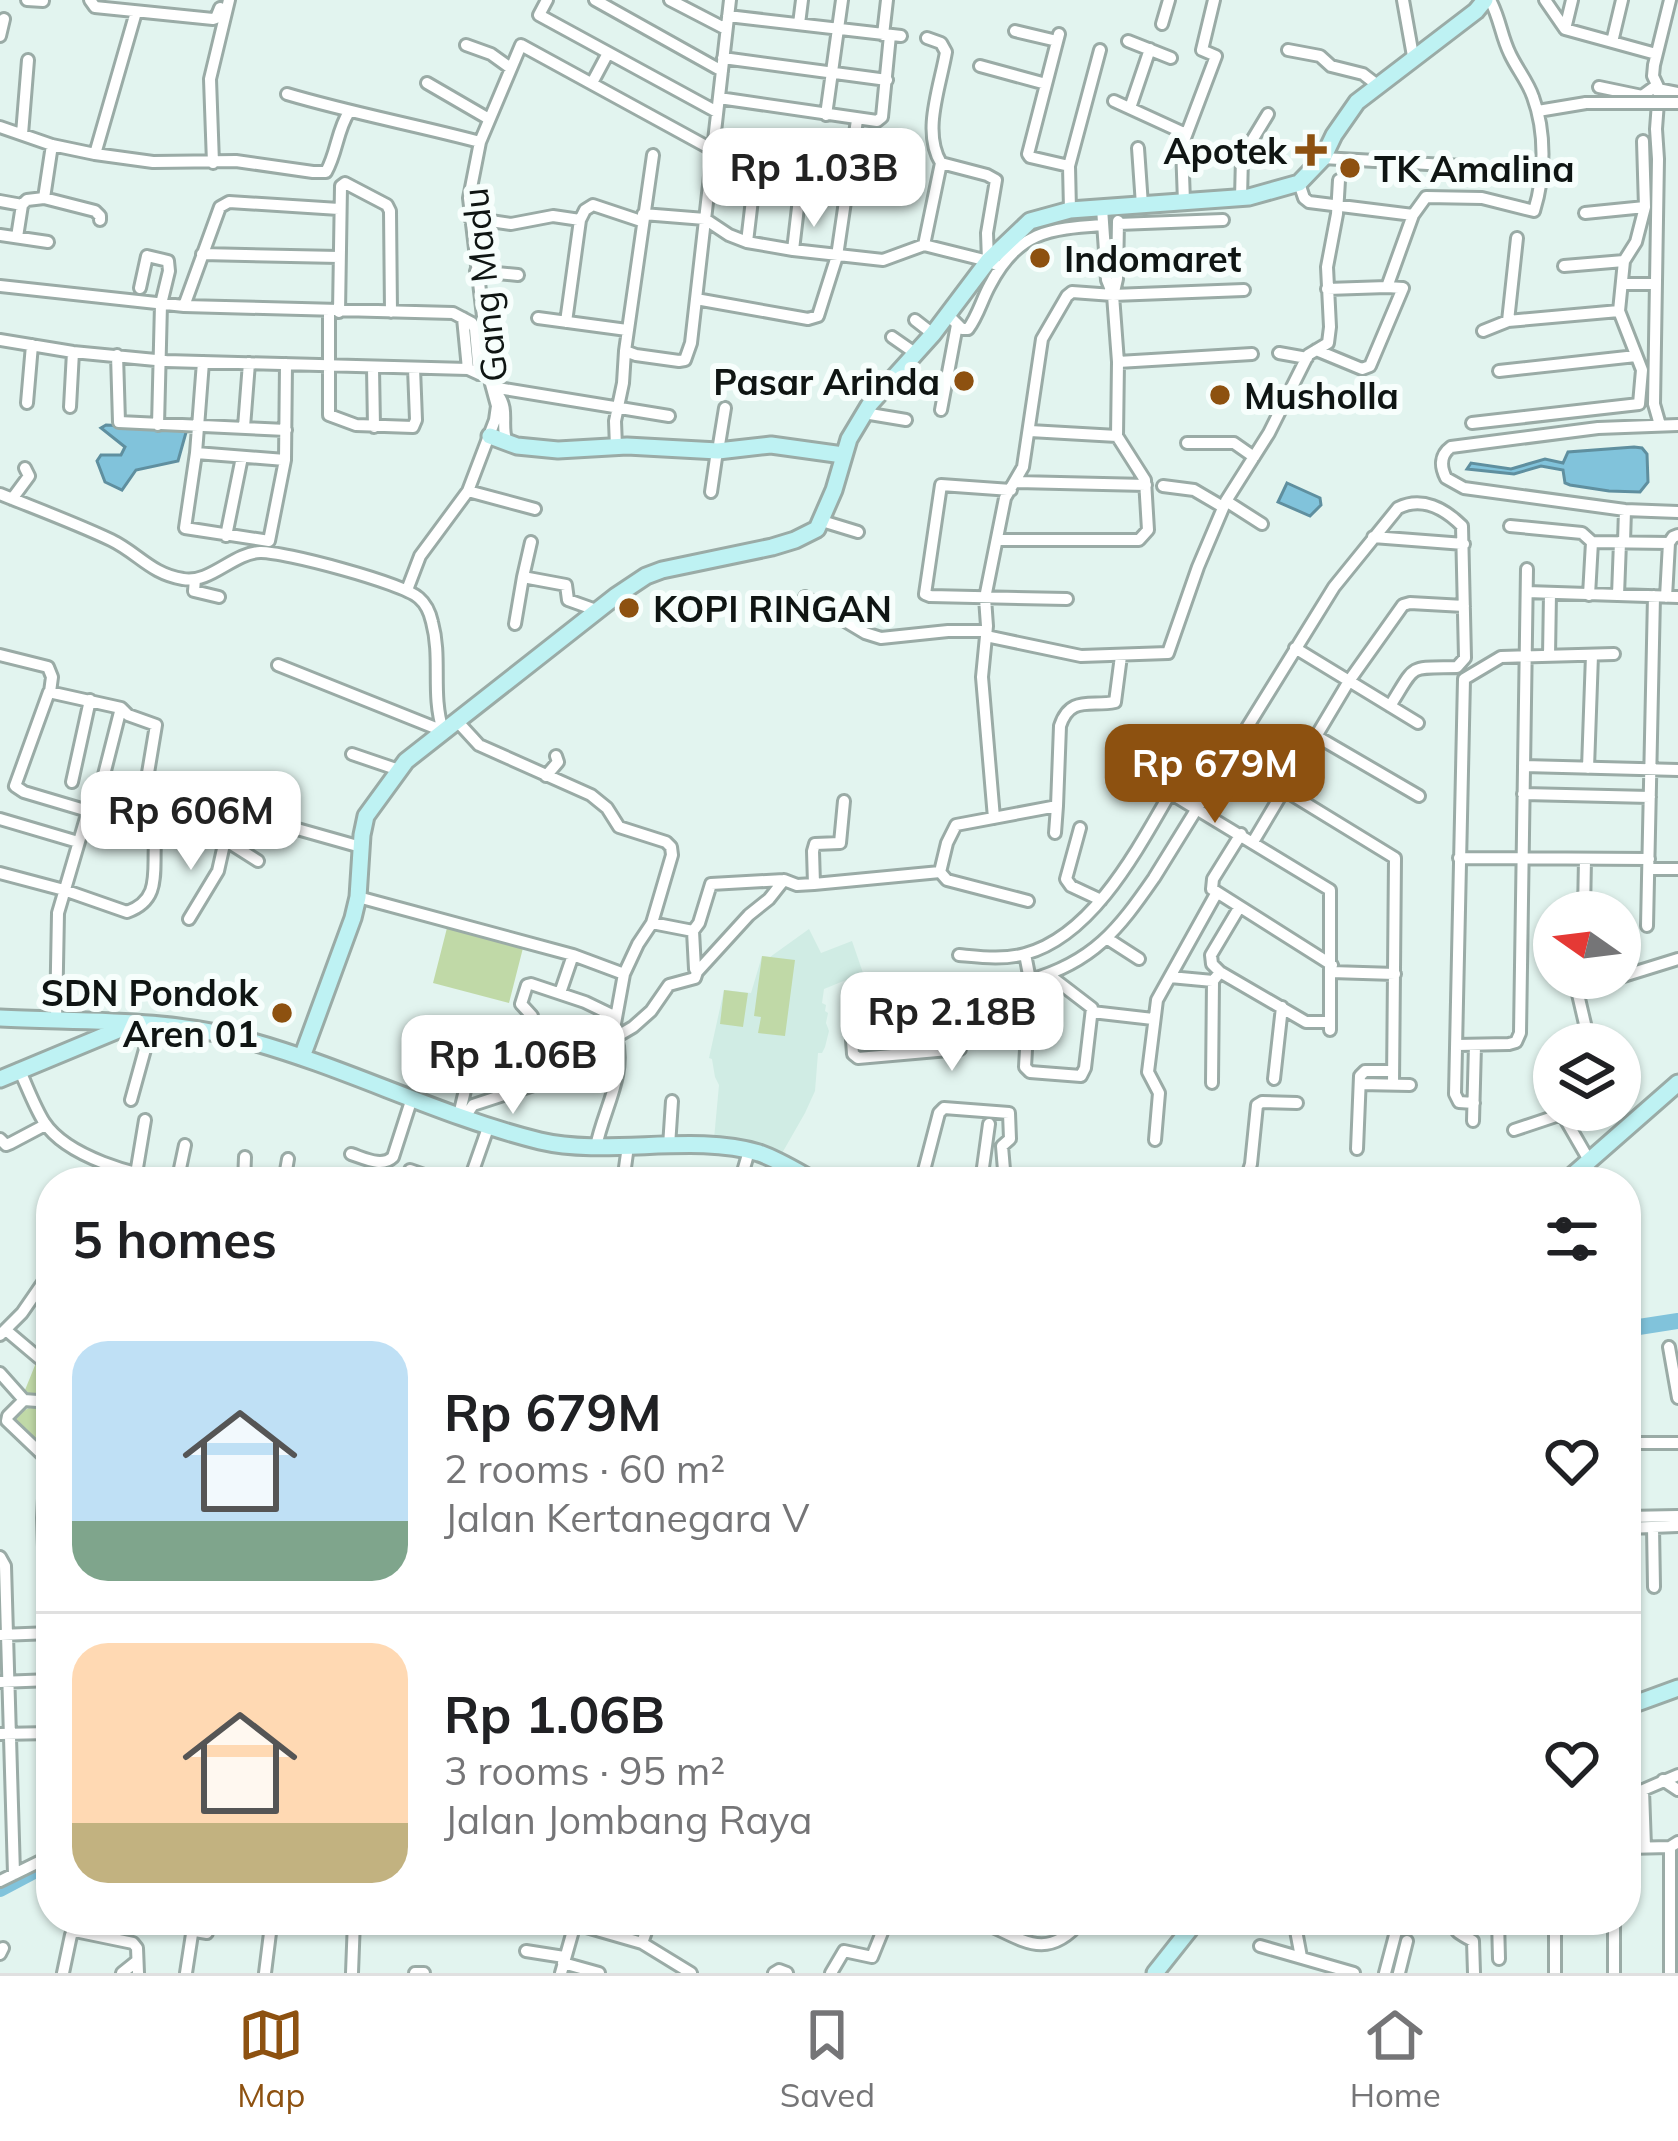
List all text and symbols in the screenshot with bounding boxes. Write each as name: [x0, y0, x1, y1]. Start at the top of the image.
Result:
pin: Rp 1.03B: [690, 128, 938, 230]
place label: Apotek: [1163, 128, 1288, 173]
marker: Apotek: [1298, 137, 1324, 163]
text: Rp 1.03B: [729, 142, 899, 191]
place label: TK Amalina: [1374, 146, 1575, 191]
marker: TK Amalina: [1337, 155, 1363, 181]
street label: Gang Madu: [451, 186, 517, 384]
place label: Indomaret: [1064, 236, 1242, 281]
marker: Indomaret: [1027, 245, 1053, 271]
place label: Pasar Arinda: [713, 359, 940, 404]
marker: Pasar Arinda: [951, 368, 977, 394]
place label: Musholla: [1244, 373, 1399, 418]
marker: Musholla: [1207, 382, 1233, 408]
place label: KOPI RINGAN: [653, 586, 892, 631]
marker: KOPI RINGAN: [616, 595, 642, 621]
pin: Rp 679M: [1104, 724, 1326, 826]
text: Rp 679M: [1132, 738, 1298, 787]
pin: Rp 606M: [80, 771, 302, 873]
text: Rp 606M: [108, 785, 274, 834]
north arrow: [1533, 891, 1641, 999]
map controls: [1533, 891, 1641, 1131]
place label: SDN Pondok Aren 01: [41, 970, 259, 1056]
pin: Rp 2.18B: [828, 972, 1076, 1074]
text: Rp 2.18B: [867, 986, 1037, 1035]
marker: SDN Pondok Aren 01: [269, 1000, 295, 1026]
pin: Rp 1.06B: [389, 1015, 637, 1117]
button: layers: [1533, 1023, 1641, 1131]
text: Rp 1.06B: [428, 1029, 598, 1078]
icon: filters: [1539, 1206, 1605, 1272]
text: 5 homes: [72, 1207, 277, 1271]
text: Rp 679M: [444, 1380, 662, 1444]
icon: home: [168, 1389, 312, 1533]
icon: heart: [1539, 1428, 1605, 1494]
text: 2 rooms · 60 m²: [444, 1444, 725, 1493]
text: Jalan Kertanegara V: [444, 1493, 809, 1542]
text: Rp 1.06B: [444, 1682, 665, 1746]
icon: home: [168, 1691, 312, 1835]
icon: heart: [1539, 1730, 1605, 1796]
text: 3 rooms · 95 m²: [444, 1746, 725, 1795]
text: Jalan Jombang Raya: [444, 1795, 812, 1844]
tab: Map: [237, 2002, 305, 2115]
tab: Saved: [780, 2002, 875, 2115]
tab: Home: [1350, 2002, 1441, 2115]

